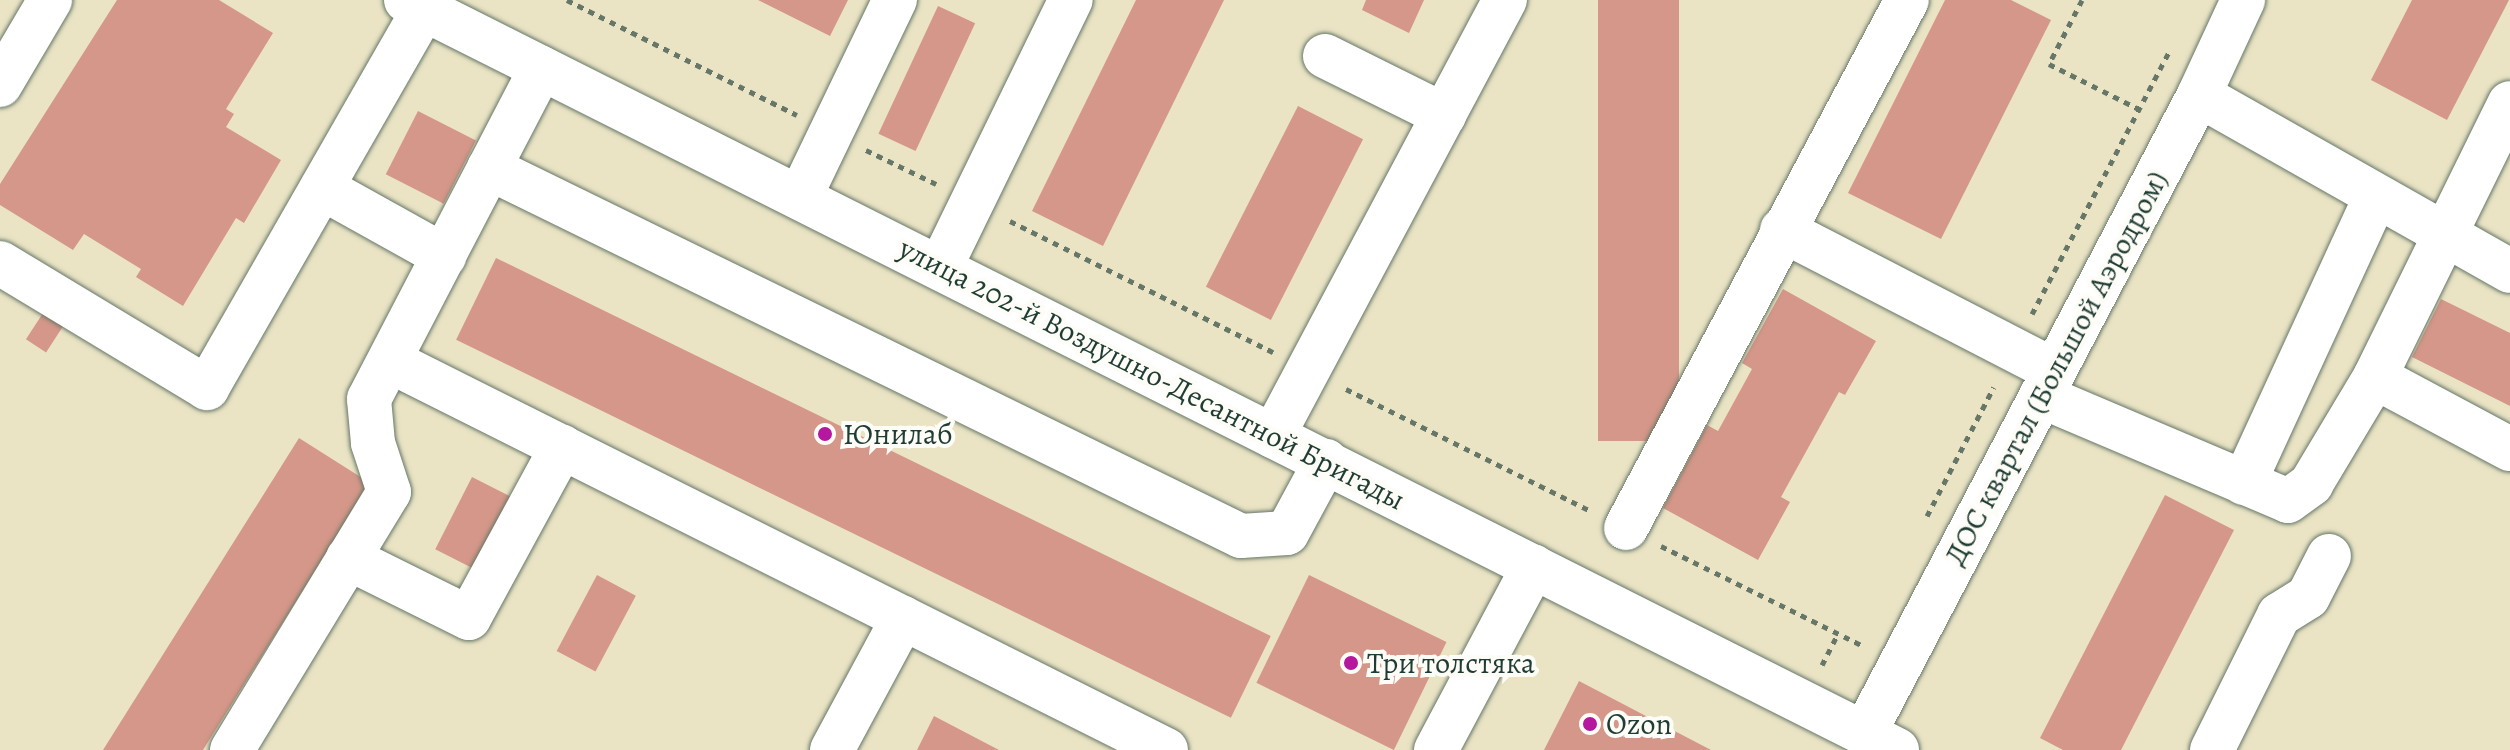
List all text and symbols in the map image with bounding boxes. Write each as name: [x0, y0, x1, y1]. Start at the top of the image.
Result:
street label: ДОС квартал (Большой Аэродром): [1937, 165, 2175, 571]
street label: улица 202-й Воздушно-Десантной Бригады: [893, 230, 1411, 518]
place label: Юнилаб: [843, 416, 953, 452]
marker: Юнилаб: [814, 423, 836, 445]
place label: Три толстяка: [1367, 645, 1535, 681]
marker: Три толстяка: [1342, 654, 1360, 672]
place label: Ozon: [1606, 706, 1672, 742]
marker: Ozon: [1581, 715, 1599, 733]

